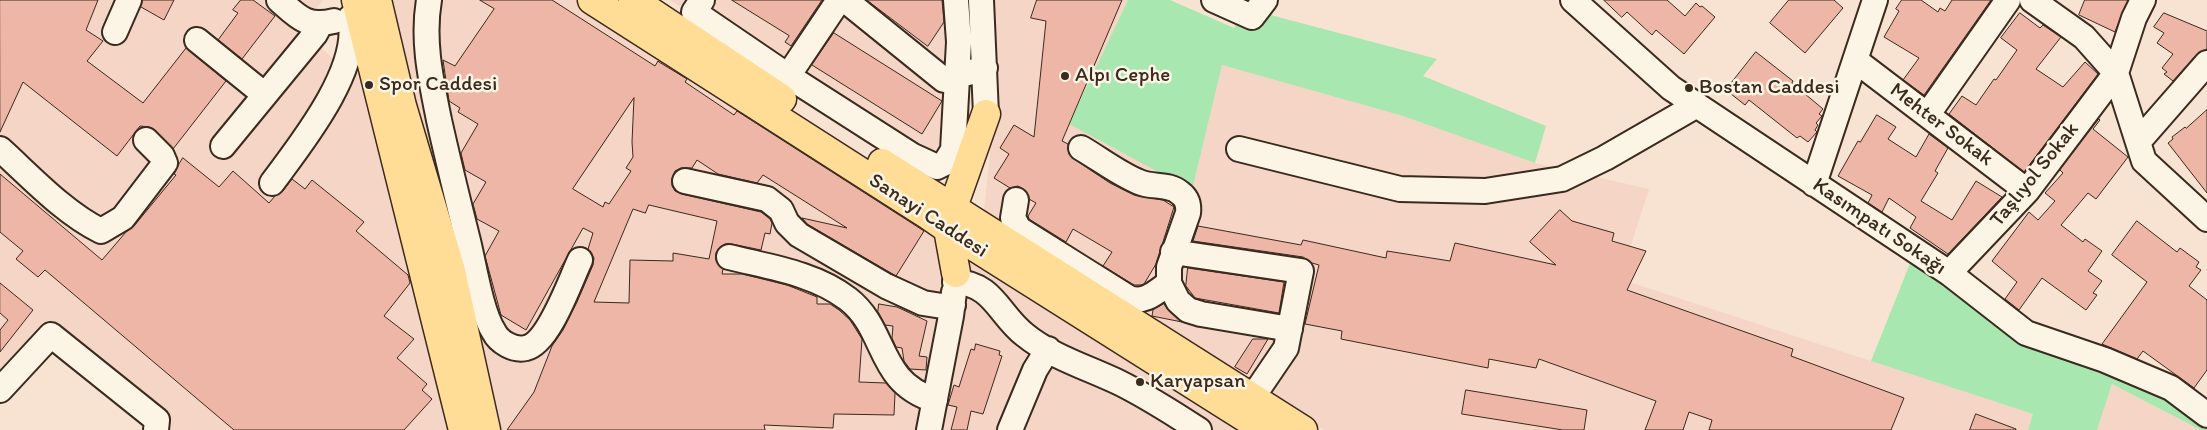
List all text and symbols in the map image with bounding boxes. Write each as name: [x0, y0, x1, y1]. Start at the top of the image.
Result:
place label: Alpı Cephe: [1075, 63, 1170, 89]
marker: Alpı Cephe: [1059, 70, 1071, 82]
place label: Spor Caddesi: [379, 72, 497, 98]
place label: Bostan Caddesi: [1699, 75, 1840, 101]
street label: Mehter Sokak: [1884, 78, 1998, 172]
marker: Spor Caddesi: [363, 79, 375, 91]
marker: Bostan Caddesi: [1683, 82, 1695, 94]
street label: Taşlıyol Sokak: [1985, 118, 2085, 232]
street label: Sanayi Caddesi: [864, 168, 992, 264]
street label: Kasımpatı Sokağı: [1807, 173, 1951, 281]
place label: Karyapsan: [1150, 369, 1245, 395]
marker: Karyapsan: [1134, 376, 1146, 388]

